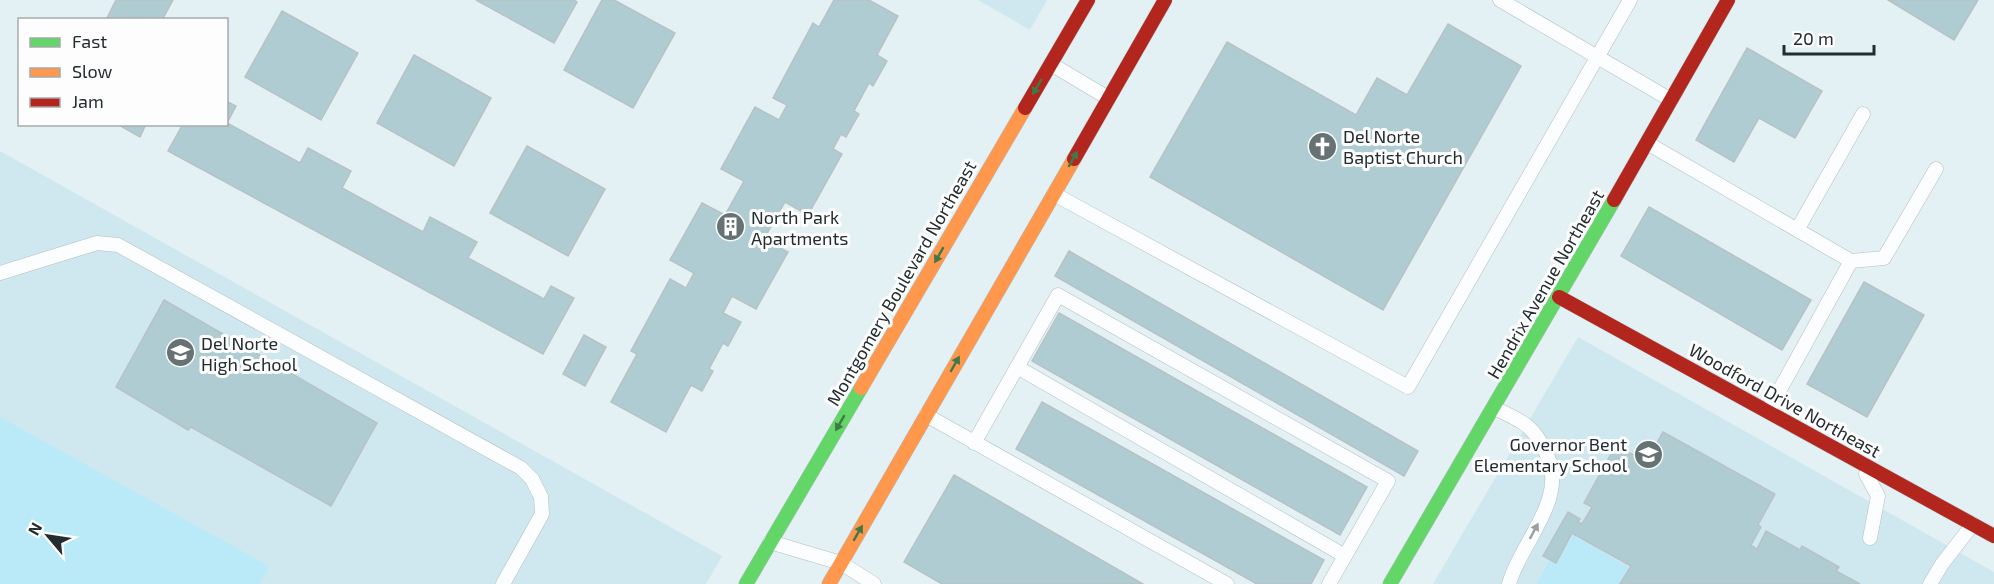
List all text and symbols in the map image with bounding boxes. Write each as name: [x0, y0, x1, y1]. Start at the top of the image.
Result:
legend: [18, 18, 228, 126]
scale bar: [1784, 18, 1874, 56]
text: 20 m: [1793, 27, 1834, 49]
text: Fast: [72, 30, 107, 52]
text: Slow: [72, 60, 113, 82]
one-way arrow: [1032, 79, 1043, 95]
text: Jam: [72, 90, 104, 112]
place label: Del Norte Baptist Church: [1343, 125, 1463, 168]
church icon: Del Norte Baptist Church: [1306, 130, 1338, 162]
one-way arrow: [1068, 151, 1079, 167]
street label: Montgomery Boulevard Northeast: [822, 156, 980, 410]
street label: Hendrix Avenue Northeast: [1482, 185, 1608, 382]
place label: North Park Apartments: [751, 206, 849, 249]
building icon: North Park Apartments: [714, 211, 746, 243]
one-way arrow: [933, 247, 944, 263]
place label: Del Norte High School: [201, 332, 298, 375]
school or university icon: Del Norte High School: [164, 337, 196, 369]
street label: Woodford Drive Northeast: [1685, 338, 1885, 462]
one-way arrow: [950, 355, 960, 372]
one-way arrow: [834, 415, 845, 431]
place label: Governor Bent Elementary School: [1474, 433, 1628, 476]
school or university icon: Governor Bent Elementary School: [1632, 438, 1664, 470]
north arrow: [18, 506, 78, 566]
text: N: [23, 519, 46, 538]
one-way arrow: [1529, 523, 1539, 540]
one-way arrow: [853, 524, 863, 541]

